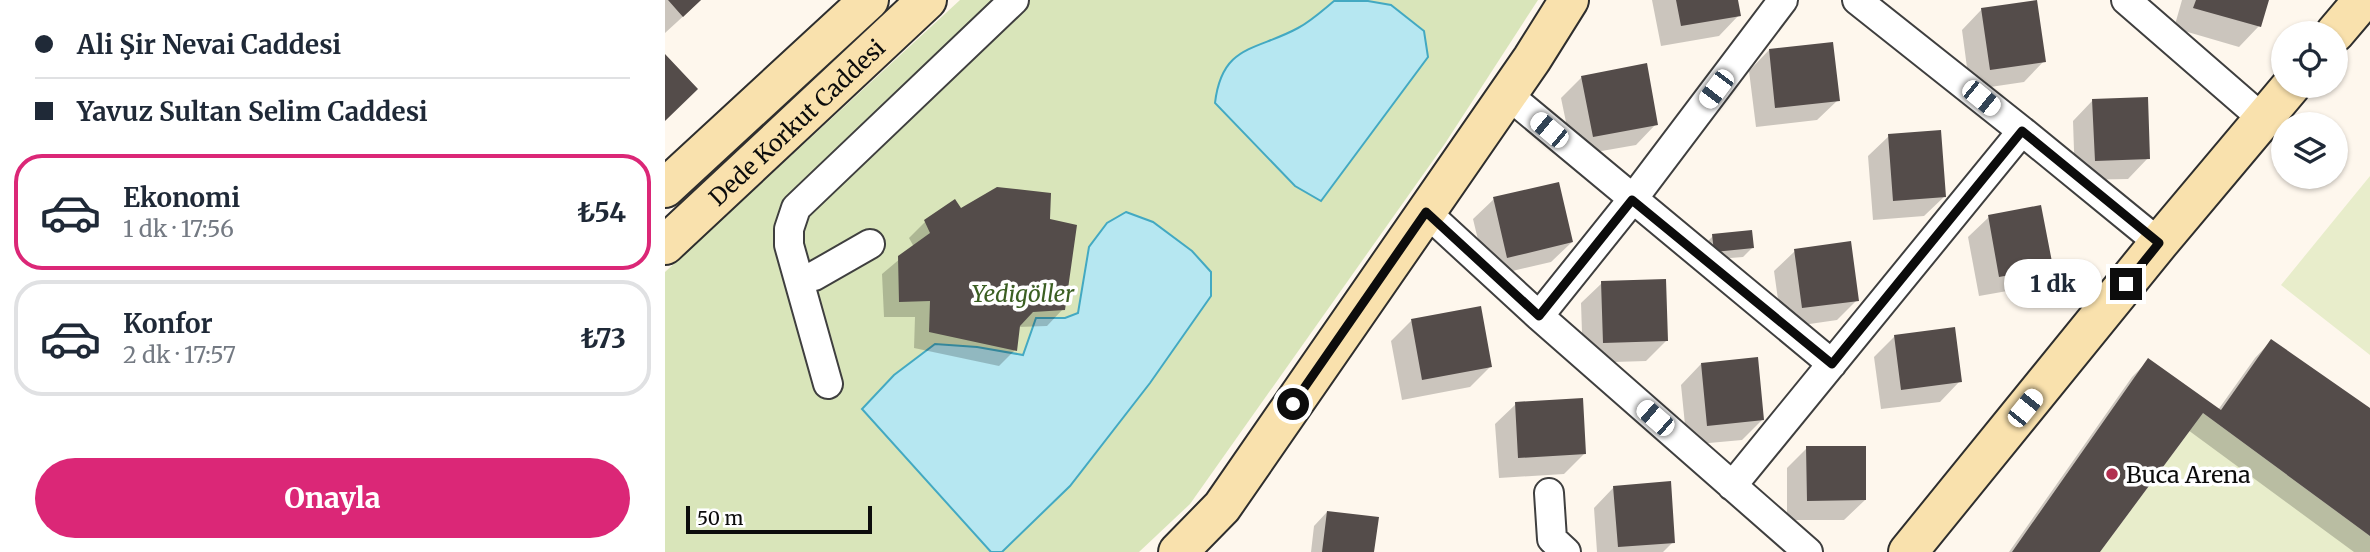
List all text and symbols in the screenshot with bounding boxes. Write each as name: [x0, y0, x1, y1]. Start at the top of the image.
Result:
map controls: [2271, 21, 2348, 189]
button: locate: [2271, 21, 2348, 98]
text: Ali Şir Nevai Caddesi: [77, 28, 341, 61]
street label: Dede Korkut Caddesi: [702, 33, 891, 211]
car: [1695, 66, 1738, 112]
car: [1959, 77, 2004, 119]
text: Yavuz Sultan Selim Caddesi: [77, 95, 428, 128]
car: [1527, 108, 1572, 152]
button: layers: [2271, 112, 2348, 189]
icon: car: [39, 181, 102, 244]
text: Ekonomi: [123, 181, 240, 214]
text: ₺54: [577, 196, 626, 229]
text: 1 dk · 17:56: [123, 214, 234, 243]
callout: 1 dk: [2003, 260, 2101, 308]
route end: [2110, 268, 2142, 300]
text: 1 dk: [2030, 269, 2076, 298]
park label: Yedigöller: [972, 279, 1075, 308]
icon: car: [39, 307, 102, 370]
text: Konfor: [123, 307, 213, 340]
text: ₺73: [580, 322, 626, 355]
text: 2 dk · 17:57: [123, 340, 236, 369]
car: [2004, 385, 2047, 431]
route start: [1277, 388, 1309, 420]
car: [1633, 396, 1678, 440]
button: Onayla: [35, 458, 630, 538]
place label: Buca Arena: [2126, 460, 2251, 489]
marker: Buca Arena: [2104, 466, 2120, 482]
scale bar: [686, 503, 871, 535]
text: 50 m: [697, 506, 743, 530]

